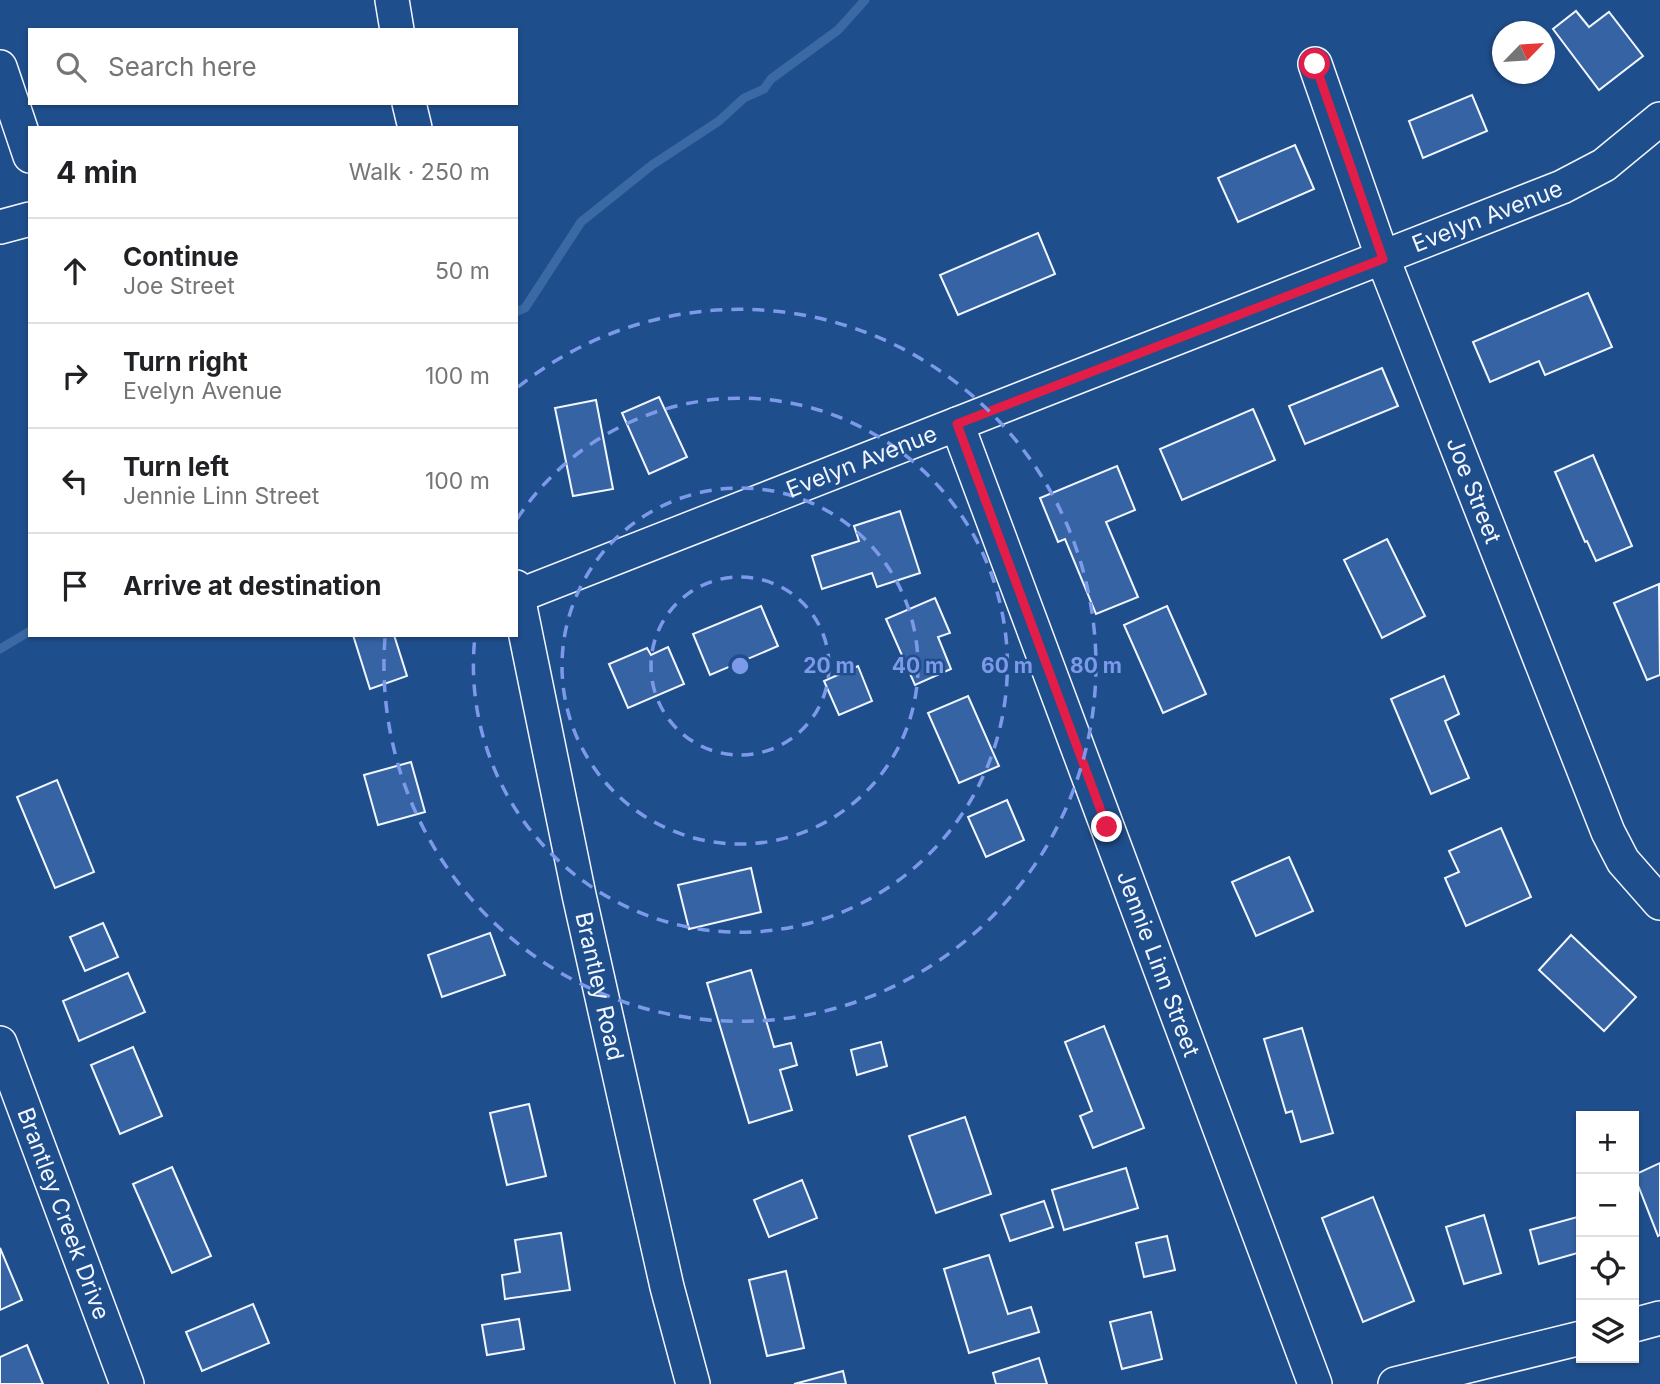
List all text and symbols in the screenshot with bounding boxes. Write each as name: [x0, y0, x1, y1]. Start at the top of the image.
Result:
north arrow: [1492, 21, 1555, 84]
search box: [28, 28, 518, 105]
icon: search: [52, 48, 90, 86]
route start: [1299, 48, 1330, 79]
text: Search here: [108, 51, 257, 82]
text: 4 min: [56, 154, 138, 190]
text: Walk · 250 m: [349, 158, 490, 186]
street label: Evelyn Avenue: [1408, 174, 1567, 258]
text: Continue: [123, 241, 239, 272]
icon: ahead: [56, 252, 94, 290]
text: 50 m: [435, 257, 490, 285]
text: Joe Street: [123, 272, 235, 300]
text: Turn right: [123, 346, 248, 377]
icon: right: [56, 357, 94, 395]
text: 100 m: [425, 362, 490, 390]
text: Evelyn Avenue: [123, 377, 282, 405]
street label: Evelyn Avenue: [782, 419, 941, 503]
street label: Joe Street: [1440, 433, 1507, 548]
text: Turn left: [123, 451, 229, 482]
icon: left: [56, 462, 94, 500]
text: 100 m: [425, 467, 490, 495]
text: Jennie Linn Street: [123, 482, 319, 510]
icon: arrive: [56, 567, 94, 605]
text: Arrive at destination: [123, 570, 382, 601]
text: 20 m: [803, 653, 855, 678]
text: 40 m: [892, 653, 944, 678]
text: 60 m: [981, 653, 1033, 678]
text: 80 m: [1070, 653, 1122, 678]
centre of rings: [728, 654, 752, 678]
route end: [1091, 811, 1122, 842]
street label: Jennie Linn Street: [1111, 867, 1206, 1061]
street label: Brantley Road: [569, 910, 630, 1063]
street label: Brantley Creek Drive: [11, 1104, 116, 1323]
map controls: [1576, 1111, 1639, 1363]
button: +: [1576, 1111, 1639, 1174]
button: −: [1576, 1174, 1639, 1237]
button: locate: [1576, 1237, 1639, 1300]
button: layers: [1576, 1300, 1639, 1363]

